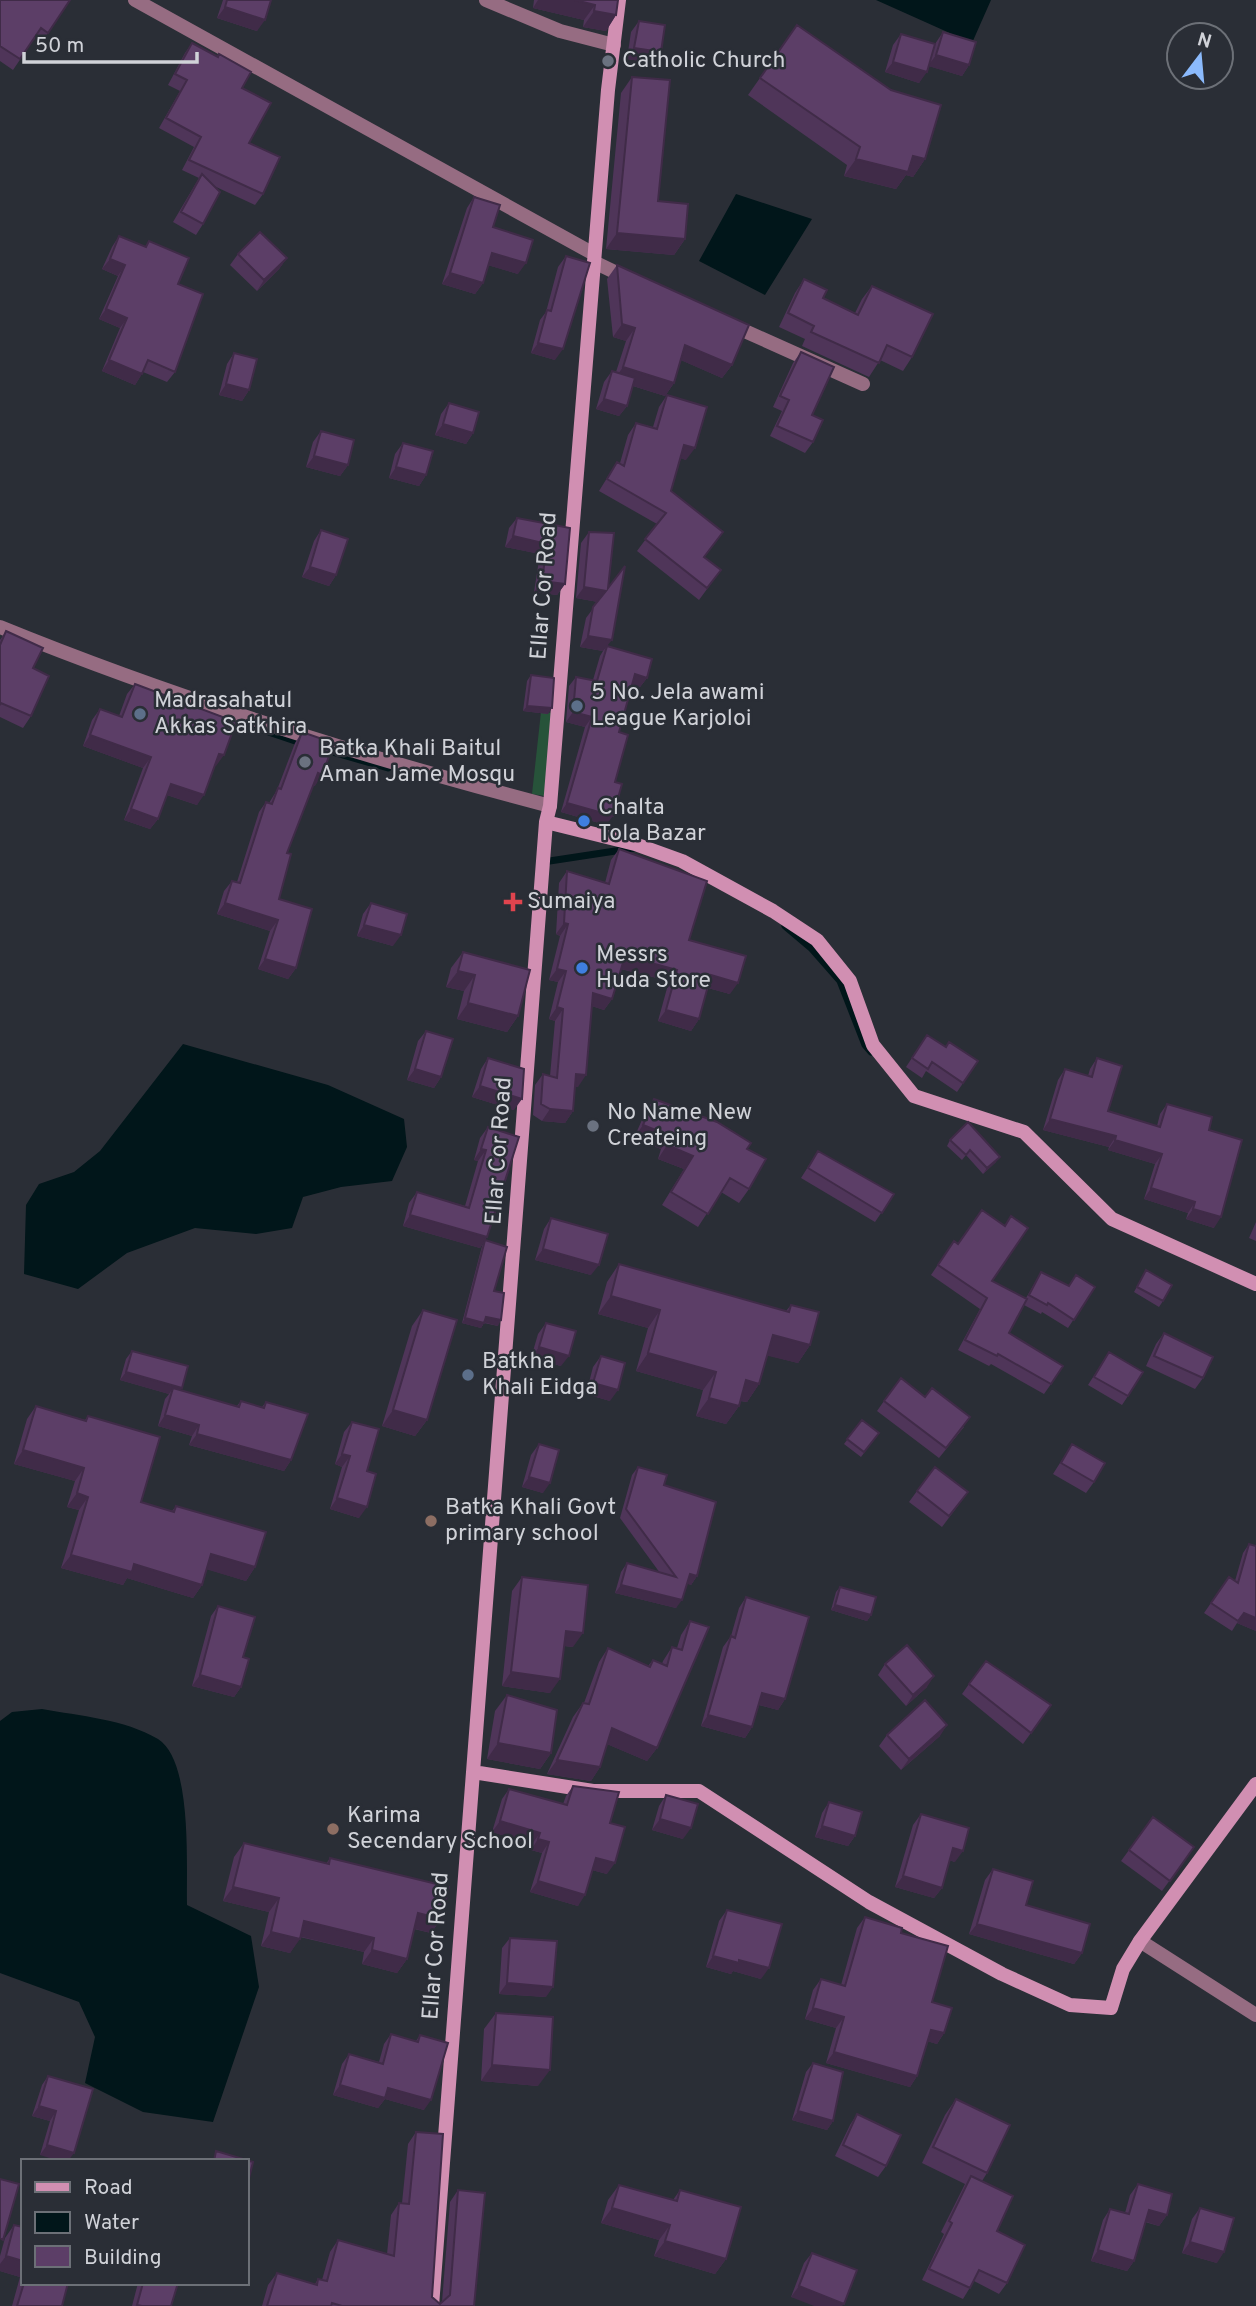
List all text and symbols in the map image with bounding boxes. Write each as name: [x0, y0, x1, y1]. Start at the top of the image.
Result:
scale bar: [24, 21, 198, 65]
north arrow: [1165, 21, 1235, 91]
text: N: [1194, 28, 1214, 55]
text: 50 m: [35, 33, 84, 60]
place label: Catholic Church: [622, 47, 786, 76]
marker: Catholic Church: [600, 53, 616, 69]
street label: Ellar Cor Road: [525, 511, 565, 661]
place label: 5 No. Jela awami League Karjoloi: [591, 679, 765, 734]
place label: Madrasahatul Akkas Satkhira: [154, 687, 307, 742]
marker: 5 No. Jela awami League Karjoloi: [569, 698, 585, 714]
marker: Madrasahatul Akkas Satkhira: [132, 706, 148, 722]
place label: Batka Khali Baitul Aman Jame Mosqu: [319, 735, 515, 790]
marker: Batka Khali Baitul Aman Jame Mosqu: [297, 754, 313, 770]
place label: Chalta Tola Bazar: [598, 794, 706, 849]
marker: Chalta Tola Bazar: [576, 813, 592, 829]
place label: Sumaiya: [527, 888, 615, 917]
marker: Sumaiya: [505, 894, 521, 910]
place label: Messrs Huda Store: [596, 941, 711, 996]
marker: Messrs Huda Store: [574, 960, 590, 976]
street label: Ellar Cor Road: [480, 1076, 520, 1226]
place label: No Name New Createing: [607, 1099, 752, 1154]
marker: No Name New Createing: [585, 1118, 601, 1134]
place label: Batkha Khali Eidga: [482, 1348, 597, 1403]
marker: Batkha Khali Eidga: [460, 1367, 476, 1383]
place label: Batka Khali Govt primary school: [445, 1494, 616, 1549]
marker: Batka Khali Govt primary school: [423, 1513, 439, 1529]
place label: Karima Secendary School: [347, 1802, 533, 1857]
marker: Karima Secendary School: [325, 1821, 341, 1837]
street label: Ellar Cor Road: [417, 1871, 457, 2021]
legend: [21, 2159, 248, 2285]
text: Road: [84, 2175, 133, 2202]
text: Water: [84, 2210, 139, 2237]
text: Building: [84, 2245, 162, 2272]

